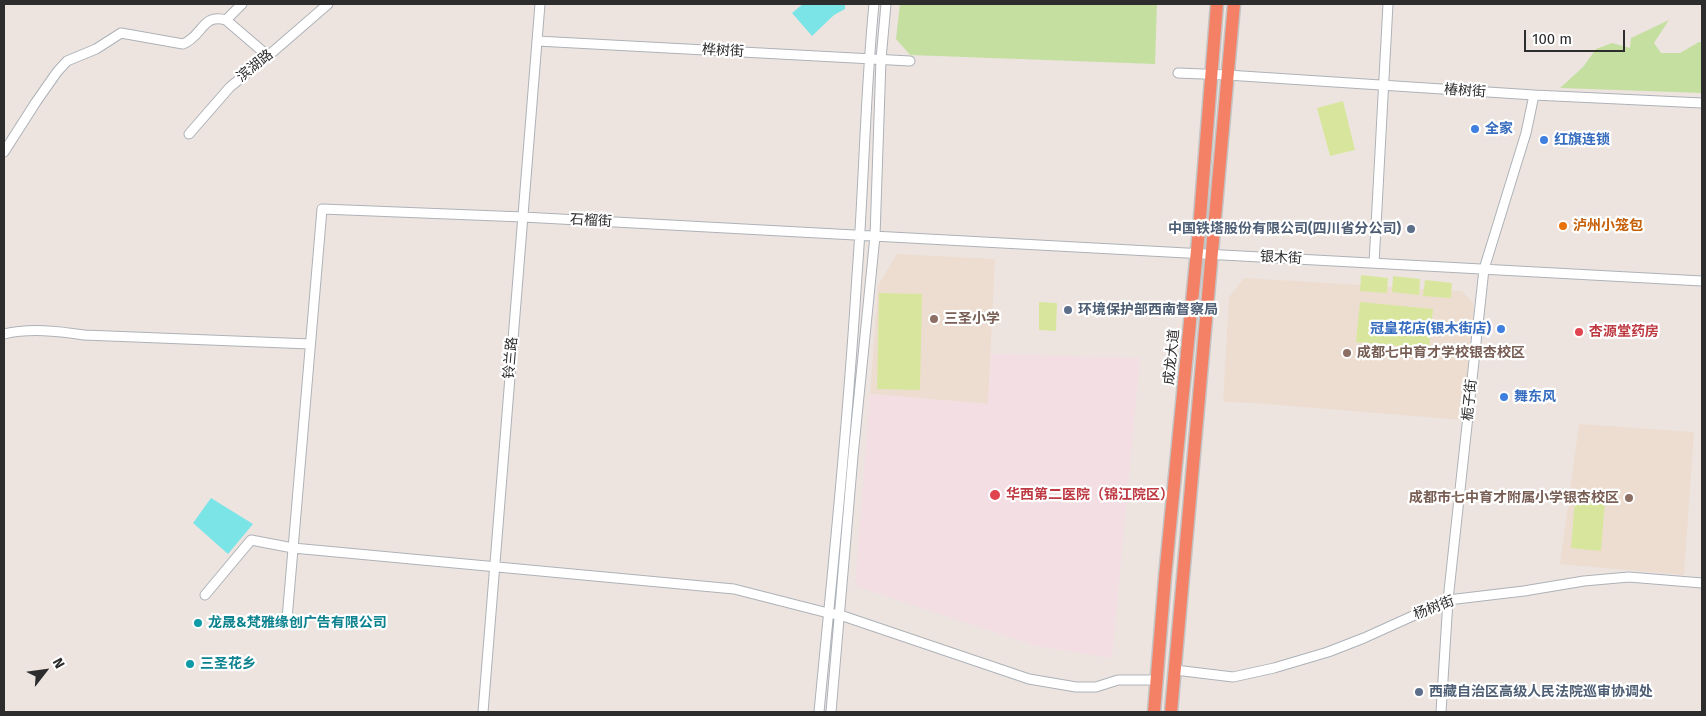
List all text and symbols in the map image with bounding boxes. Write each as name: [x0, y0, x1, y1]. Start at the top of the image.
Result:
scale bar: [1526, 20, 1627, 52]
text: 100 m: [1532, 30, 1572, 48]
street label: 桦树街: [702, 42, 744, 60]
street label: 滨湖路: [233, 46, 277, 86]
street label: 椿树街: [1443, 81, 1487, 101]
place label: 全家: [1485, 121, 1513, 137]
marker: 全家: [1469, 123, 1481, 135]
place label: 红旗连锁: [1554, 132, 1610, 148]
marker: 红旗连锁: [1538, 134, 1550, 146]
street label: 石榴街: [570, 212, 612, 230]
place label: 泸州小笼包: [1573, 218, 1643, 234]
marker: 泸州小笼包: [1557, 220, 1569, 232]
place label: 中国铁塔股份有限公司(四川省分公司): [1168, 221, 1401, 237]
marker: 中国铁塔股份有限公司(四川省分公司): [1405, 223, 1417, 235]
street label: 银木街: [1260, 249, 1302, 267]
place label: 环境保护部西南督察局: [1078, 302, 1218, 318]
marker: 环境保护部西南督察局: [1062, 304, 1074, 316]
place label: 三圣小学: [944, 311, 1000, 327]
marker: 三圣小学: [928, 313, 940, 325]
place label: 冠皇花店(银木街店): [1370, 321, 1491, 337]
marker: 冠皇花店(银木街店): [1495, 323, 1507, 335]
place label: 杏源堂药房: [1589, 324, 1659, 340]
marker: 杏源堂药房: [1573, 326, 1585, 338]
street label: 成龙大道: [1161, 328, 1183, 386]
street label: 铃兰路: [501, 336, 521, 380]
place label: 成都七中育才学校银杏校区: [1357, 345, 1525, 361]
marker: 成都七中育才学校银杏校区: [1341, 347, 1353, 359]
street label: 栀子街: [1459, 378, 1481, 422]
place label: 舞东风: [1514, 389, 1556, 405]
marker: 舞东风: [1498, 391, 1510, 403]
place label: 华西第二医院（锦江院区）: [1006, 487, 1174, 503]
marker: 华西第二医院（锦江院区）: [988, 488, 1002, 502]
place label: 成都市七中育才附属小学银杏校区: [1409, 490, 1619, 506]
marker: 成都市七中育才附属小学银杏校区: [1623, 492, 1635, 504]
street label: 杨树街: [1411, 593, 1457, 623]
place label: 龙晟&梵雅缘创广告有限公司: [208, 615, 387, 631]
marker: 龙晟&梵雅缘创广告有限公司: [192, 617, 204, 629]
north arrow: [20, 646, 70, 696]
text: N: [49, 655, 68, 672]
place label: 三圣花乡: [200, 656, 256, 672]
marker: 三圣花乡: [184, 658, 196, 670]
place label: 西藏自治区高级人民法院巡审协调处: [1429, 684, 1653, 700]
marker: 西藏自治区高级人民法院巡审协调处: [1413, 686, 1425, 698]

